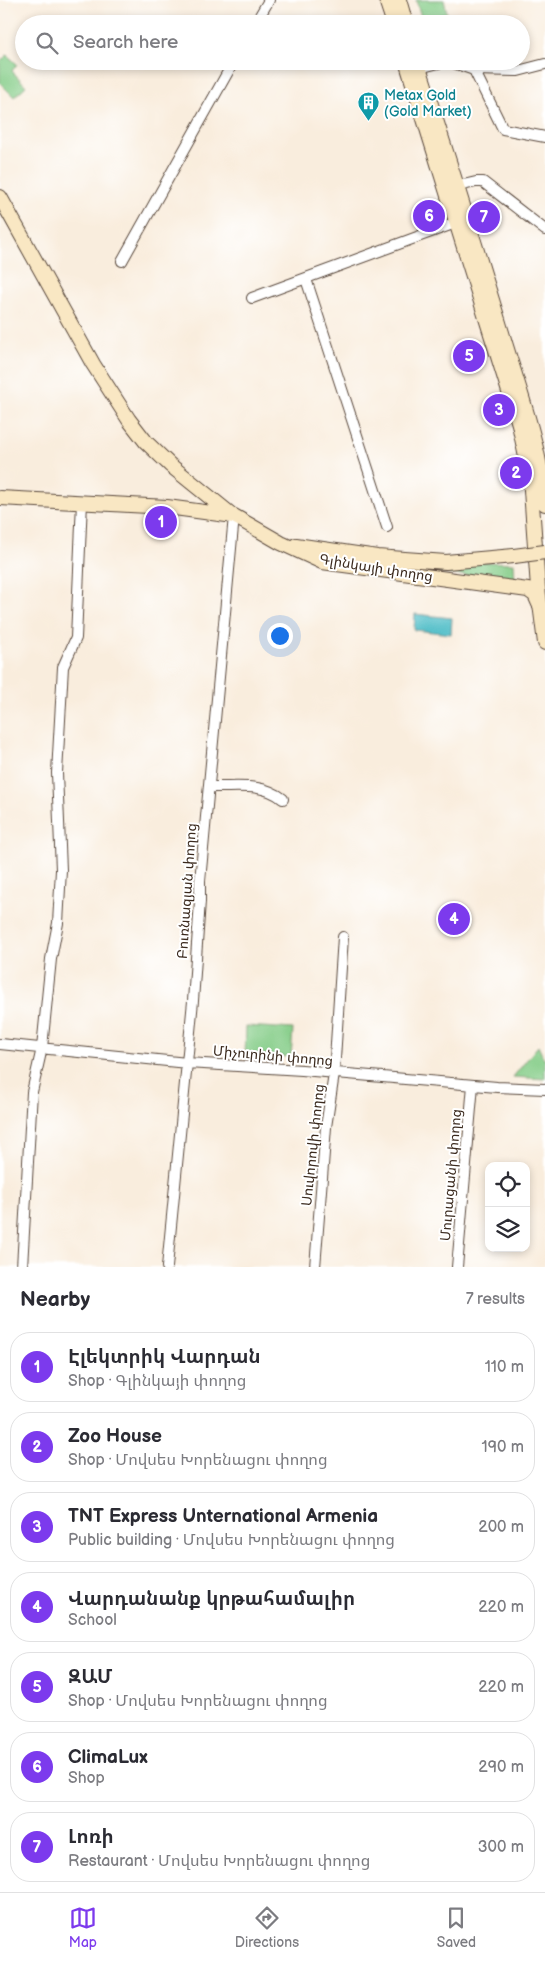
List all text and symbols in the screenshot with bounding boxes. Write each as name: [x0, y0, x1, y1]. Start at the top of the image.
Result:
search box: [15, 15, 530, 70]
icon: search: [33, 29, 61, 57]
text: Search here: [73, 31, 178, 54]
place label: Metax Gold (Gold Market): [384, 87, 472, 120]
building icon: Metax Gold (Gold Market): [356, 91, 380, 122]
pin: 6: [413, 197, 445, 235]
pin: 7: [468, 198, 500, 236]
pin: 5: [453, 337, 485, 375]
pin: 3: [483, 391, 515, 429]
pin: 2: [500, 454, 532, 492]
pin: 1: [145, 503, 177, 541]
street label: Գլինկայի փողոց: [318, 551, 434, 585]
your location: [267, 623, 293, 649]
street label: Բուռնազյան փողոց: [174, 823, 200, 959]
pin: 4: [438, 900, 470, 938]
street label: Միչուրինի փողոց: [212, 1042, 334, 1070]
street label: Սուվորովի փողոց: [298, 1083, 328, 1207]
street label: Մուրացանի փողոց: [437, 1108, 465, 1242]
map controls: [485, 1162, 530, 1252]
button: locate: [485, 1162, 530, 1207]
button: layers: [485, 1207, 530, 1252]
text: Nearby: [20, 1287, 90, 1312]
text: 7 results: [466, 1290, 525, 1309]
text: Էլեկտրիկ Վարդան: [68, 1346, 261, 1369]
text: 1: [34, 1358, 40, 1377]
text: 110 m: [485, 1358, 524, 1377]
text: Shop · Գլինկայի փողոց: [68, 1372, 246, 1391]
text: Zoo House: [68, 1425, 162, 1448]
text: 2: [32, 1438, 42, 1457]
text: 190 m: [482, 1438, 524, 1457]
text: Shop · Մովսես Խորենացու փողոց: [68, 1451, 328, 1470]
text: TNT Express Unternational Armenia: [68, 1505, 378, 1528]
text: 3: [32, 1518, 42, 1537]
text: 200 m: [478, 1518, 524, 1537]
text: Public building · Մովսես Խորենացու փողոց: [68, 1531, 395, 1550]
text: Վարդանանք կրթահամալիր: [68, 1588, 355, 1611]
text: 4: [32, 1598, 42, 1617]
text: 220 m: [478, 1598, 524, 1617]
text: School: [68, 1611, 117, 1630]
text: ԶԱՄ: [68, 1666, 113, 1689]
text: 5: [32, 1678, 42, 1697]
text: 220 m: [478, 1678, 524, 1697]
text: Shop · Մովսես Խորենացու փողոց: [68, 1692, 328, 1711]
text: ClimaLux: [68, 1746, 148, 1769]
text: 6: [32, 1758, 42, 1777]
text: 290 m: [478, 1758, 524, 1777]
text: Shop: [68, 1769, 105, 1788]
text: Լոռի: [68, 1826, 114, 1849]
text: 7: [33, 1838, 41, 1857]
text: 300 m: [478, 1838, 524, 1857]
text: Restaurant · Մովսես Խորենացու փողոց: [68, 1852, 370, 1871]
tab: Map: [69, 1904, 97, 1951]
tab: Directions: [235, 1904, 299, 1951]
tab: Saved: [437, 1904, 476, 1951]

